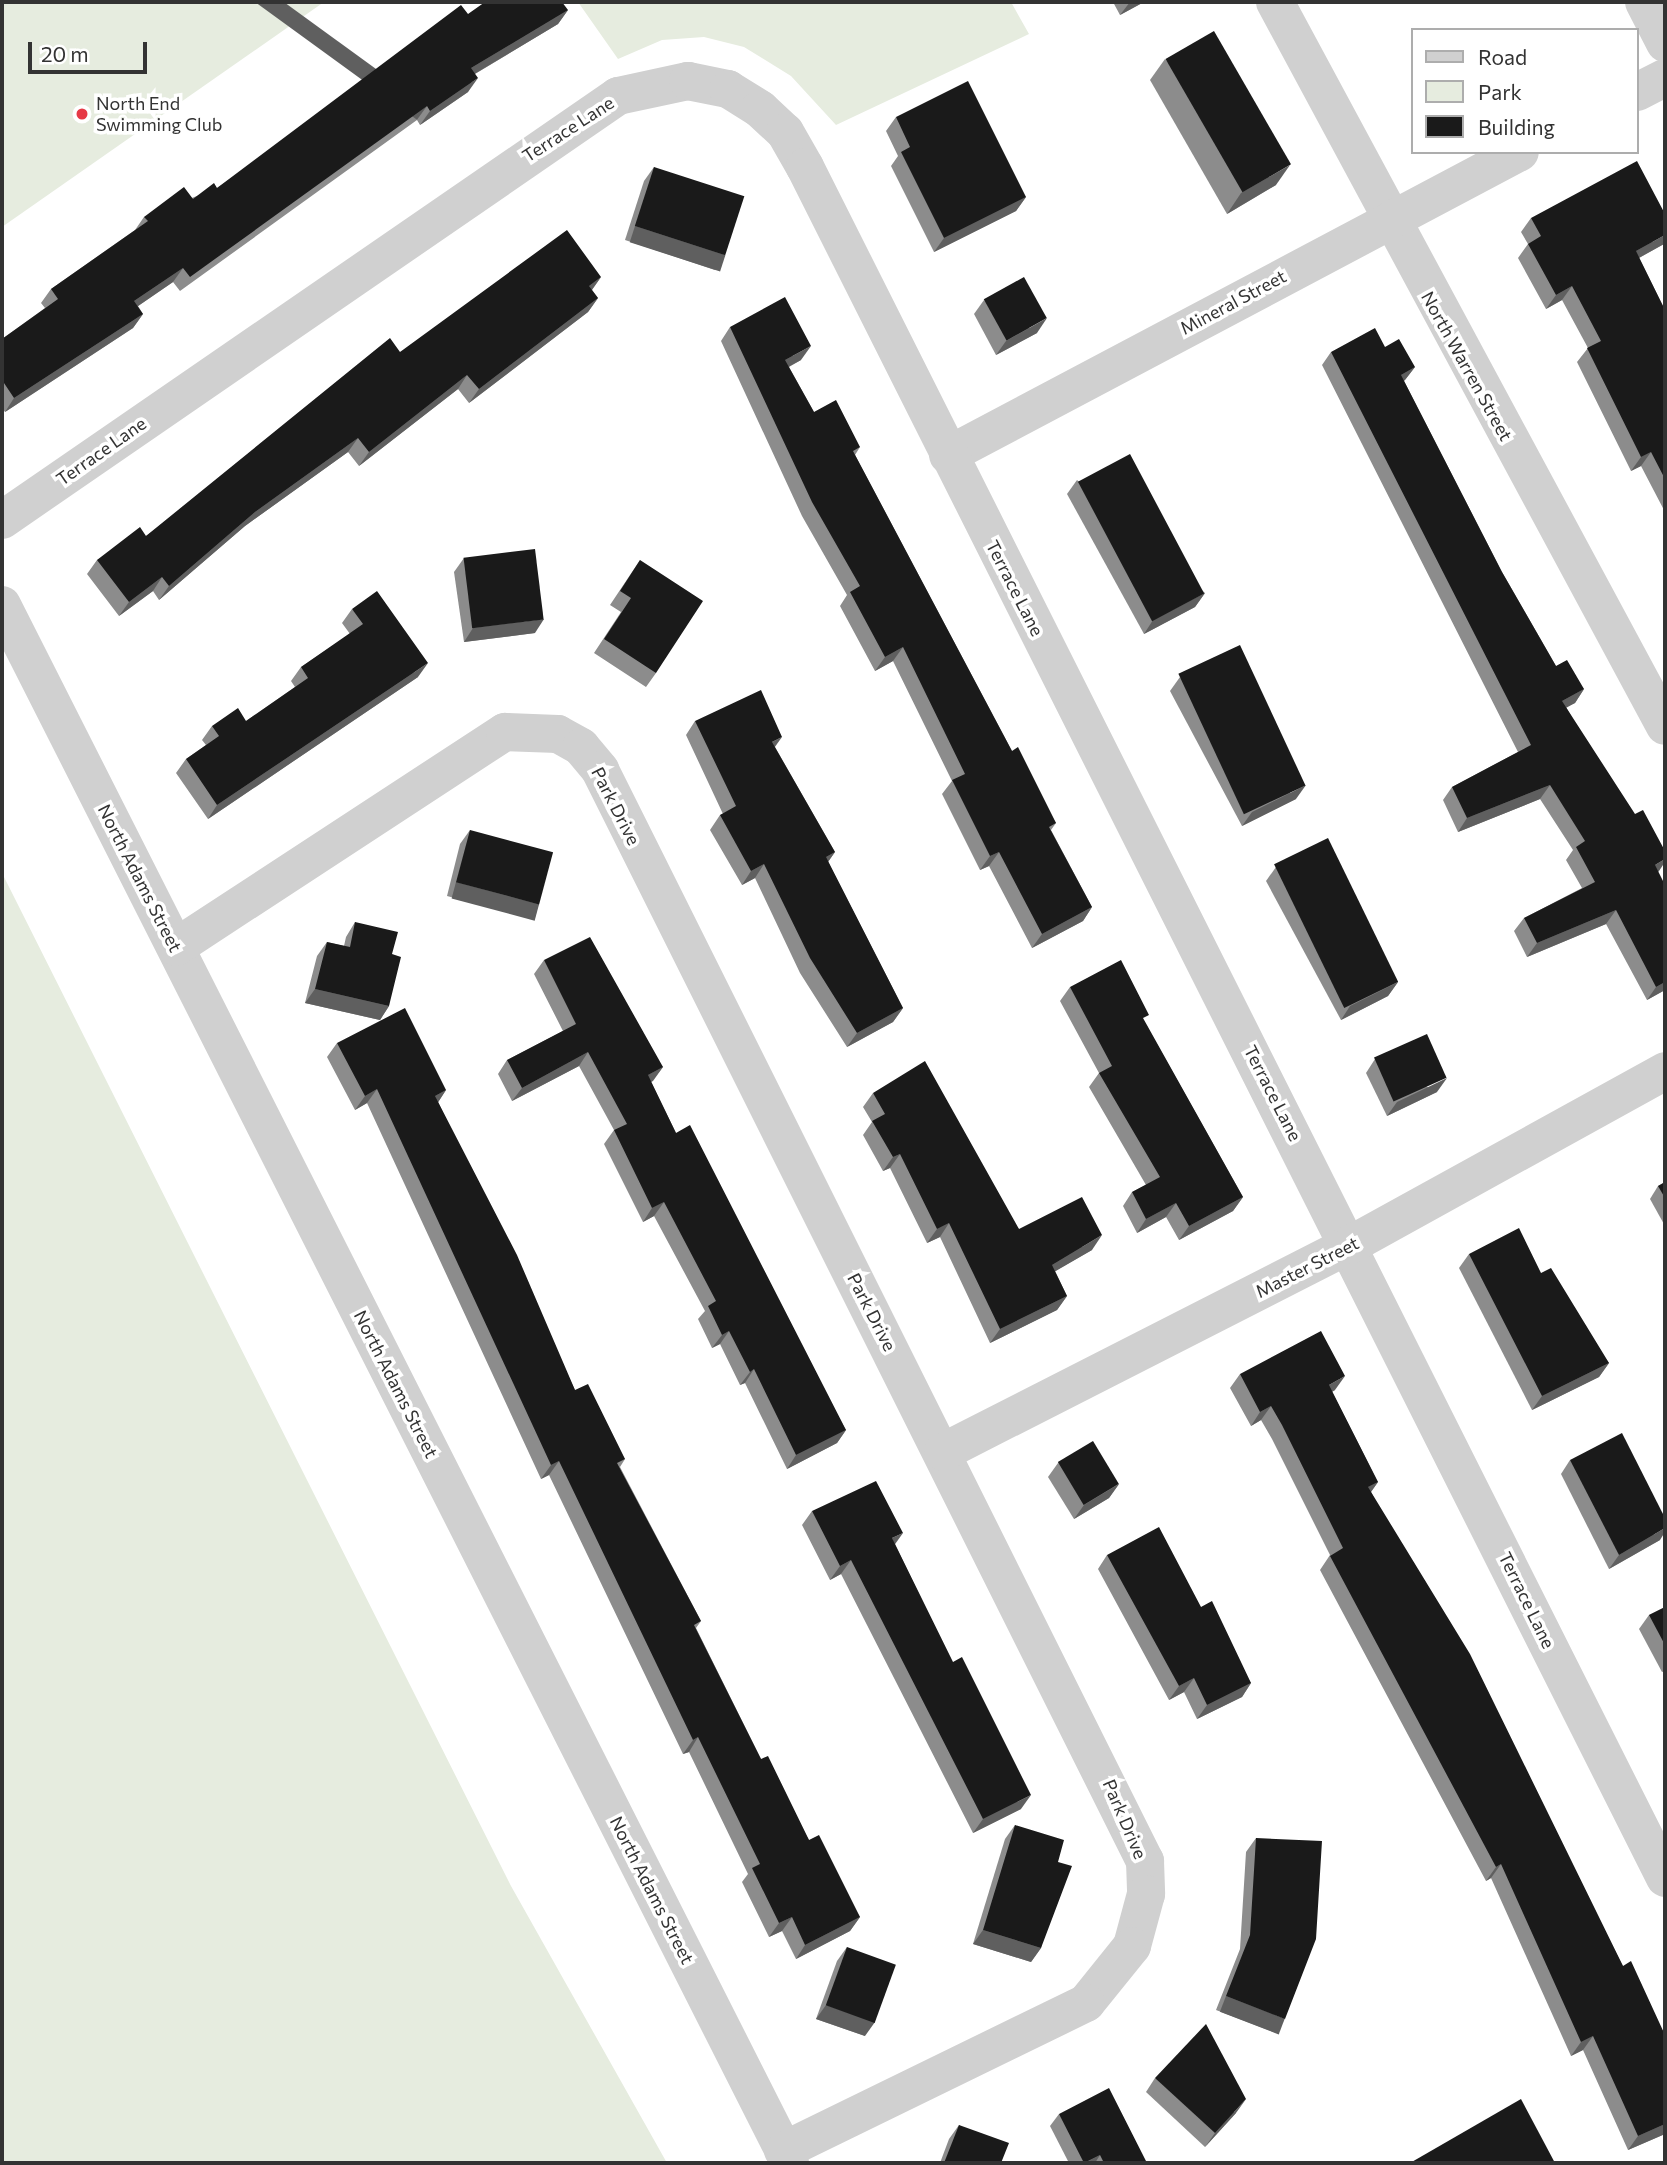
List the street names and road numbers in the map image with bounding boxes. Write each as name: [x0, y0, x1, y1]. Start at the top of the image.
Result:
street label: Terrace Lane: [518, 91, 618, 167]
street label: Mineral Street: [1176, 265, 1290, 339]
street label: North Warren Street: [1417, 287, 1517, 445]
street label: Terrace Lane: [52, 412, 150, 490]
street label: Terrace Lane: [982, 536, 1048, 640]
street label: Park Drive: [587, 763, 645, 849]
street label: North Adams Street: [93, 801, 187, 955]
street label: Terrace Lane: [1240, 1041, 1306, 1145]
street label: Master Street: [1252, 1232, 1362, 1302]
street label: Park Drive: [843, 1269, 901, 1355]
street label: North Adams Street: [349, 1307, 443, 1461]
street label: Terrace Lane: [1494, 1548, 1560, 1652]
street label: Park Drive: [1099, 1776, 1151, 1862]
street label: North Adams Street: [605, 1813, 699, 1967]

